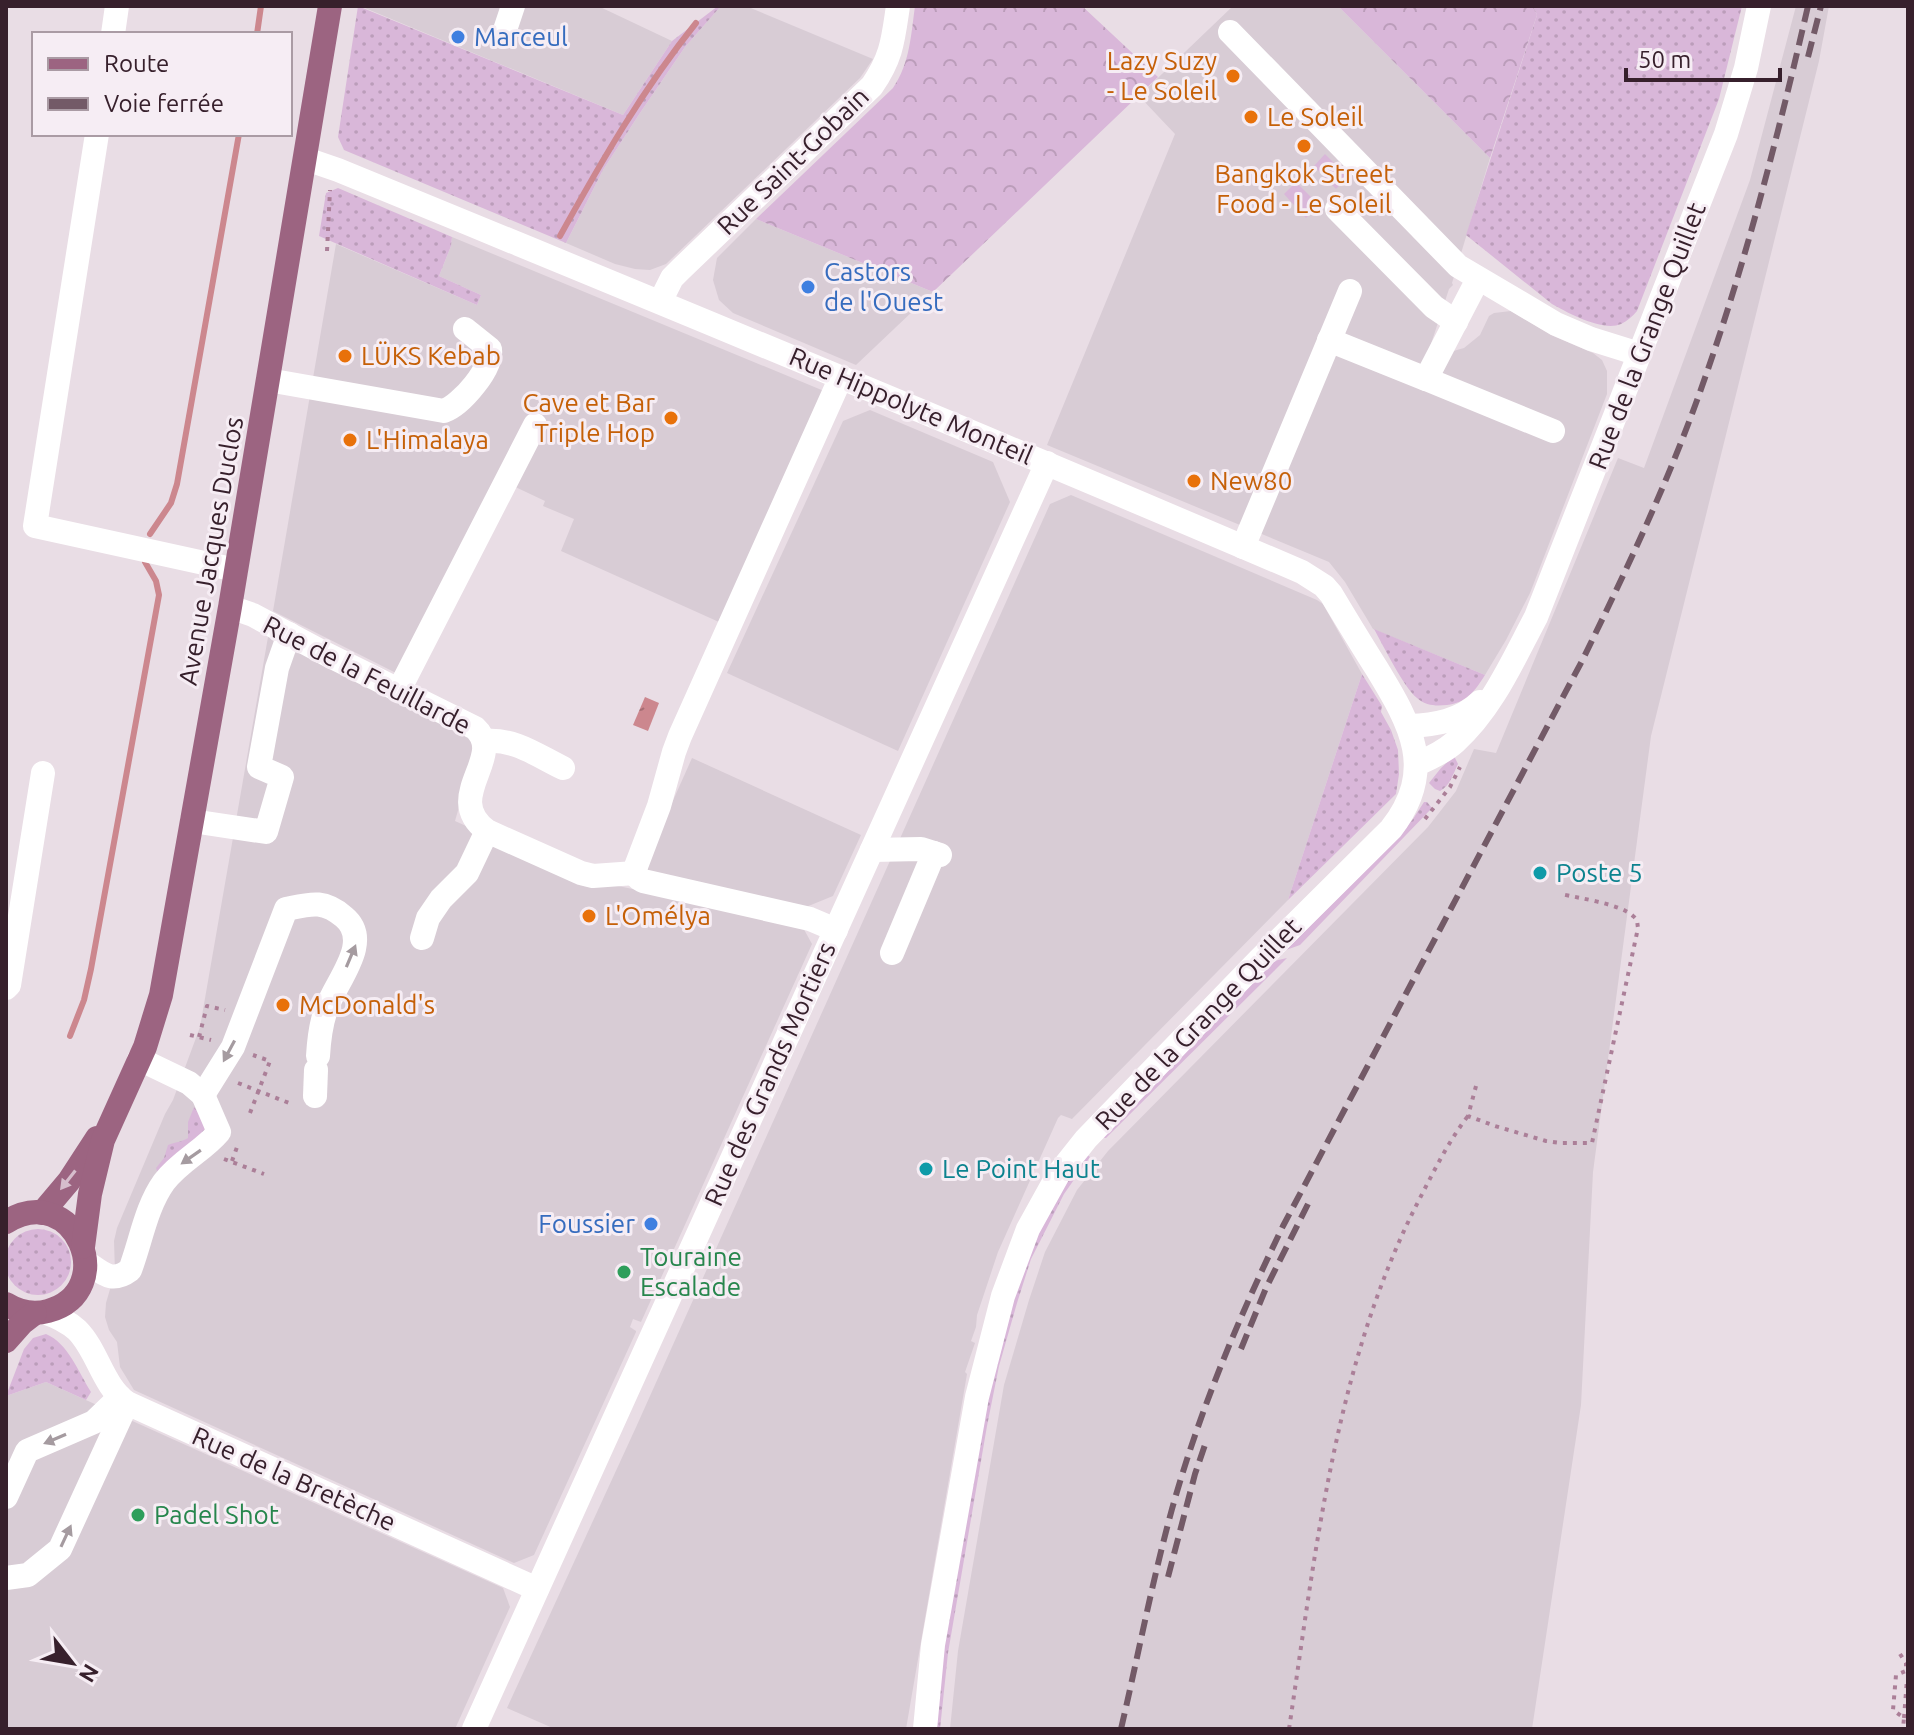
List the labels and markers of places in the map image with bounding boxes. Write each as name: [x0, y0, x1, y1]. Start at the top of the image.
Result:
place label: Marceul: [474, 22, 568, 51]
marker: Marceul: [449, 28, 467, 46]
place label: Lazy Suzy - Le Soleil: [1107, 46, 1217, 105]
marker: Lazy Suzy - Le Soleil: [1224, 67, 1242, 85]
place label: Le Soleil: [1267, 102, 1364, 131]
marker: Le Soleil: [1242, 108, 1260, 126]
marker: Bangkok Street Food - Le Soleil: [1295, 137, 1313, 155]
place label: Bangkok Street Food - Le Soleil: [1214, 159, 1394, 218]
place label: Castors de l'Ouest: [824, 257, 943, 316]
marker: Castors de l'Ouest: [799, 278, 817, 296]
place label: LÜKS Kebab: [361, 341, 501, 370]
marker: LÜKS Kebab: [336, 347, 354, 365]
place label: Cave et Bar Triple Hop: [523, 388, 655, 447]
marker: Cave et Bar Triple Hop: [662, 409, 680, 427]
place label: L'Himalaya: [366, 425, 489, 454]
marker: L'Himalaya: [341, 431, 359, 449]
place label: New80: [1210, 466, 1292, 495]
marker: New80: [1185, 472, 1203, 490]
place label: Poste 5: [1556, 858, 1643, 887]
marker: Poste 5: [1531, 864, 1549, 882]
place label: L'Omélya: [605, 901, 711, 930]
marker: L'Omélya: [580, 907, 598, 925]
place label: McDonald's: [299, 990, 435, 1019]
marker: McDonald's: [274, 996, 292, 1014]
place label: Le Point Haut: [942, 1154, 1100, 1183]
marker: Le Point Haut: [917, 1160, 935, 1178]
place label: Foussier: [538, 1209, 635, 1238]
marker: Foussier: [642, 1215, 660, 1233]
place label: Touraine Escalade: [640, 1242, 742, 1301]
marker: Touraine Escalade: [615, 1263, 633, 1281]
place label: Padel Shot: [154, 1500, 279, 1529]
marker: Padel Shot: [129, 1506, 147, 1524]

